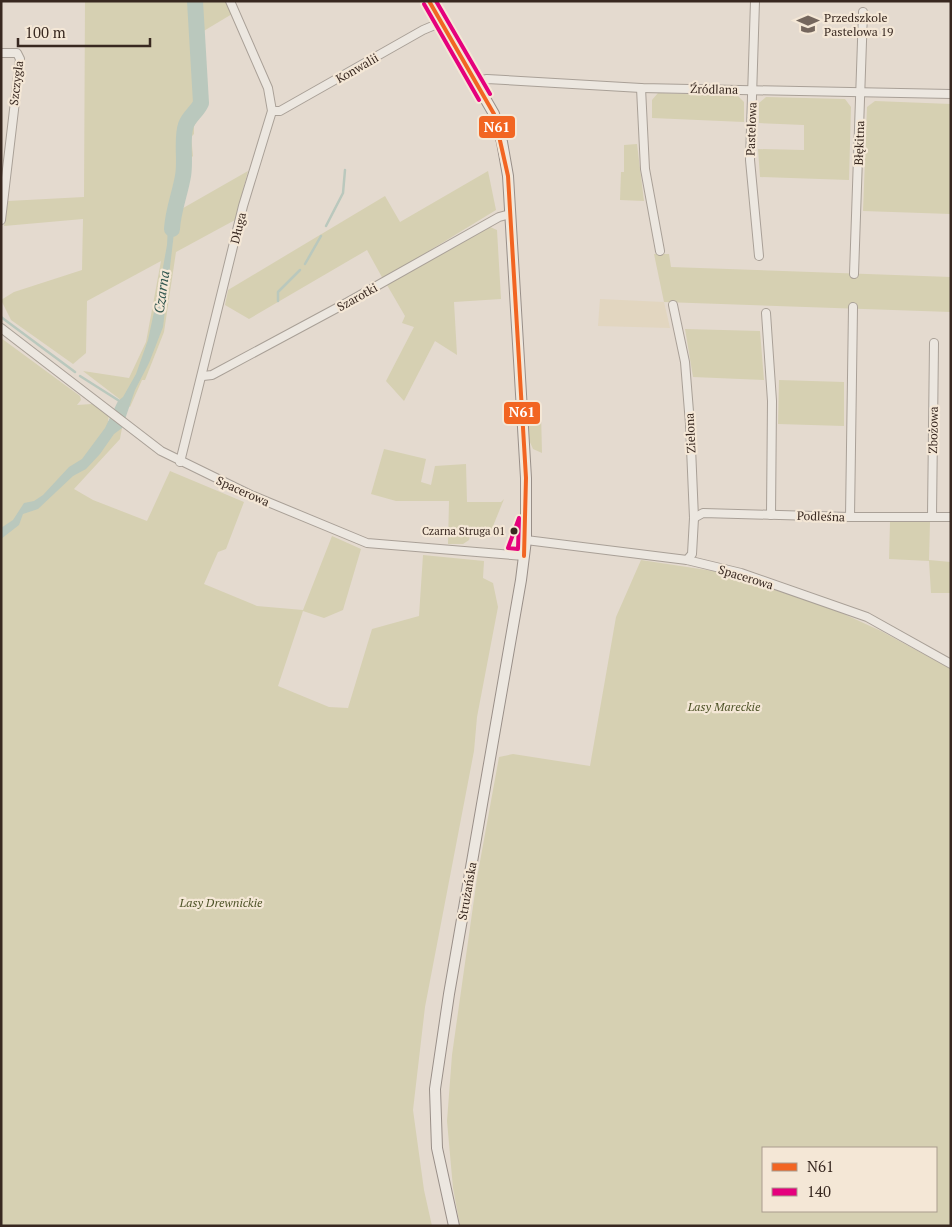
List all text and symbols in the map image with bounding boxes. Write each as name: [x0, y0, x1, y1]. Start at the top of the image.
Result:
place label: Przedszkole Pastelowa 19: [824, 10, 894, 39]
school or university icon: Przedszkole Pastelowa 19: [795, 11, 821, 37]
scale bar: [18, 15, 150, 47]
text: 100 m: [25, 22, 66, 42]
street label: Konwalii: [333, 50, 381, 86]
street label: Szczygla: [6, 60, 26, 106]
street label: Źródlana: [690, 81, 738, 97]
street label: Pastelowa: [743, 102, 759, 156]
line badge: N61: [478, 115, 516, 139]
text: N61: [484, 117, 510, 136]
street label: Błękitna: [851, 120, 867, 166]
street label: Długa: [227, 211, 249, 245]
water label: Czarna: [149, 269, 173, 315]
street label: Szarotki: [334, 280, 380, 314]
line badge: N61: [503, 401, 541, 425]
text: N61: [509, 402, 535, 421]
street label: Zbożowa: [925, 406, 941, 454]
street label: Zielona: [681, 412, 699, 454]
street label: Spacerowa: [214, 473, 272, 509]
street label: Podleśna: [797, 508, 845, 524]
place label: Czarna Struga 01: [422, 524, 505, 538]
marker: Czarna Struga 01: [509, 526, 519, 536]
street label: Spacerowa: [717, 562, 775, 592]
park label: Lasy Mareckie: [687, 699, 761, 714]
street label: Strużańska: [455, 861, 479, 921]
park label: Lasy Drewnickie: [179, 895, 263, 910]
legend: [762, 1147, 937, 1212]
text: N61: [807, 1156, 834, 1176]
text: 140: [807, 1181, 831, 1201]

